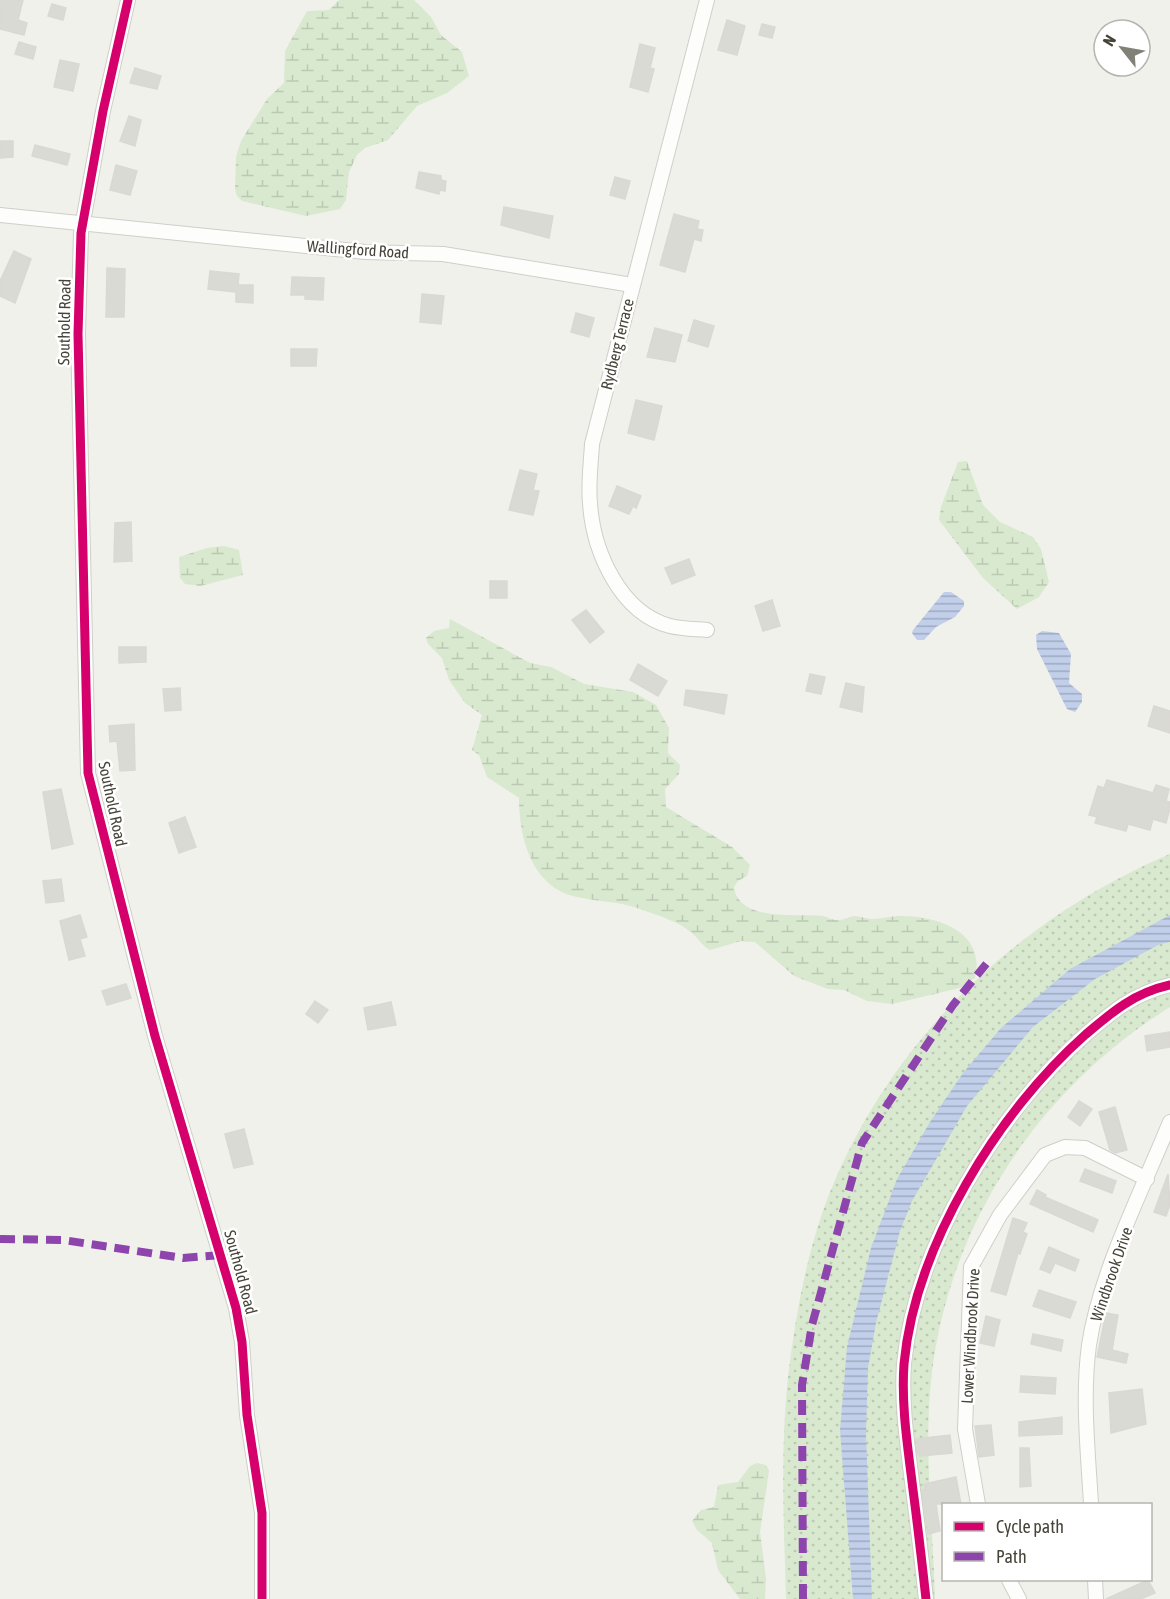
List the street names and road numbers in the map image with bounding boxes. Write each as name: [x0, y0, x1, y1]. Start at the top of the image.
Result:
street label: Wallingford Road: [306, 236, 410, 263]
street label: Southold Road: [54, 279, 74, 365]
street label: Rydberg Terrace: [597, 297, 638, 392]
street label: Southold Road: [95, 760, 131, 848]
street label: Windbrook Drive: [1086, 1225, 1136, 1323]
street label: Southold Road: [221, 1228, 261, 1316]
street label: Lower Windbrook Drive: [957, 1268, 983, 1404]

